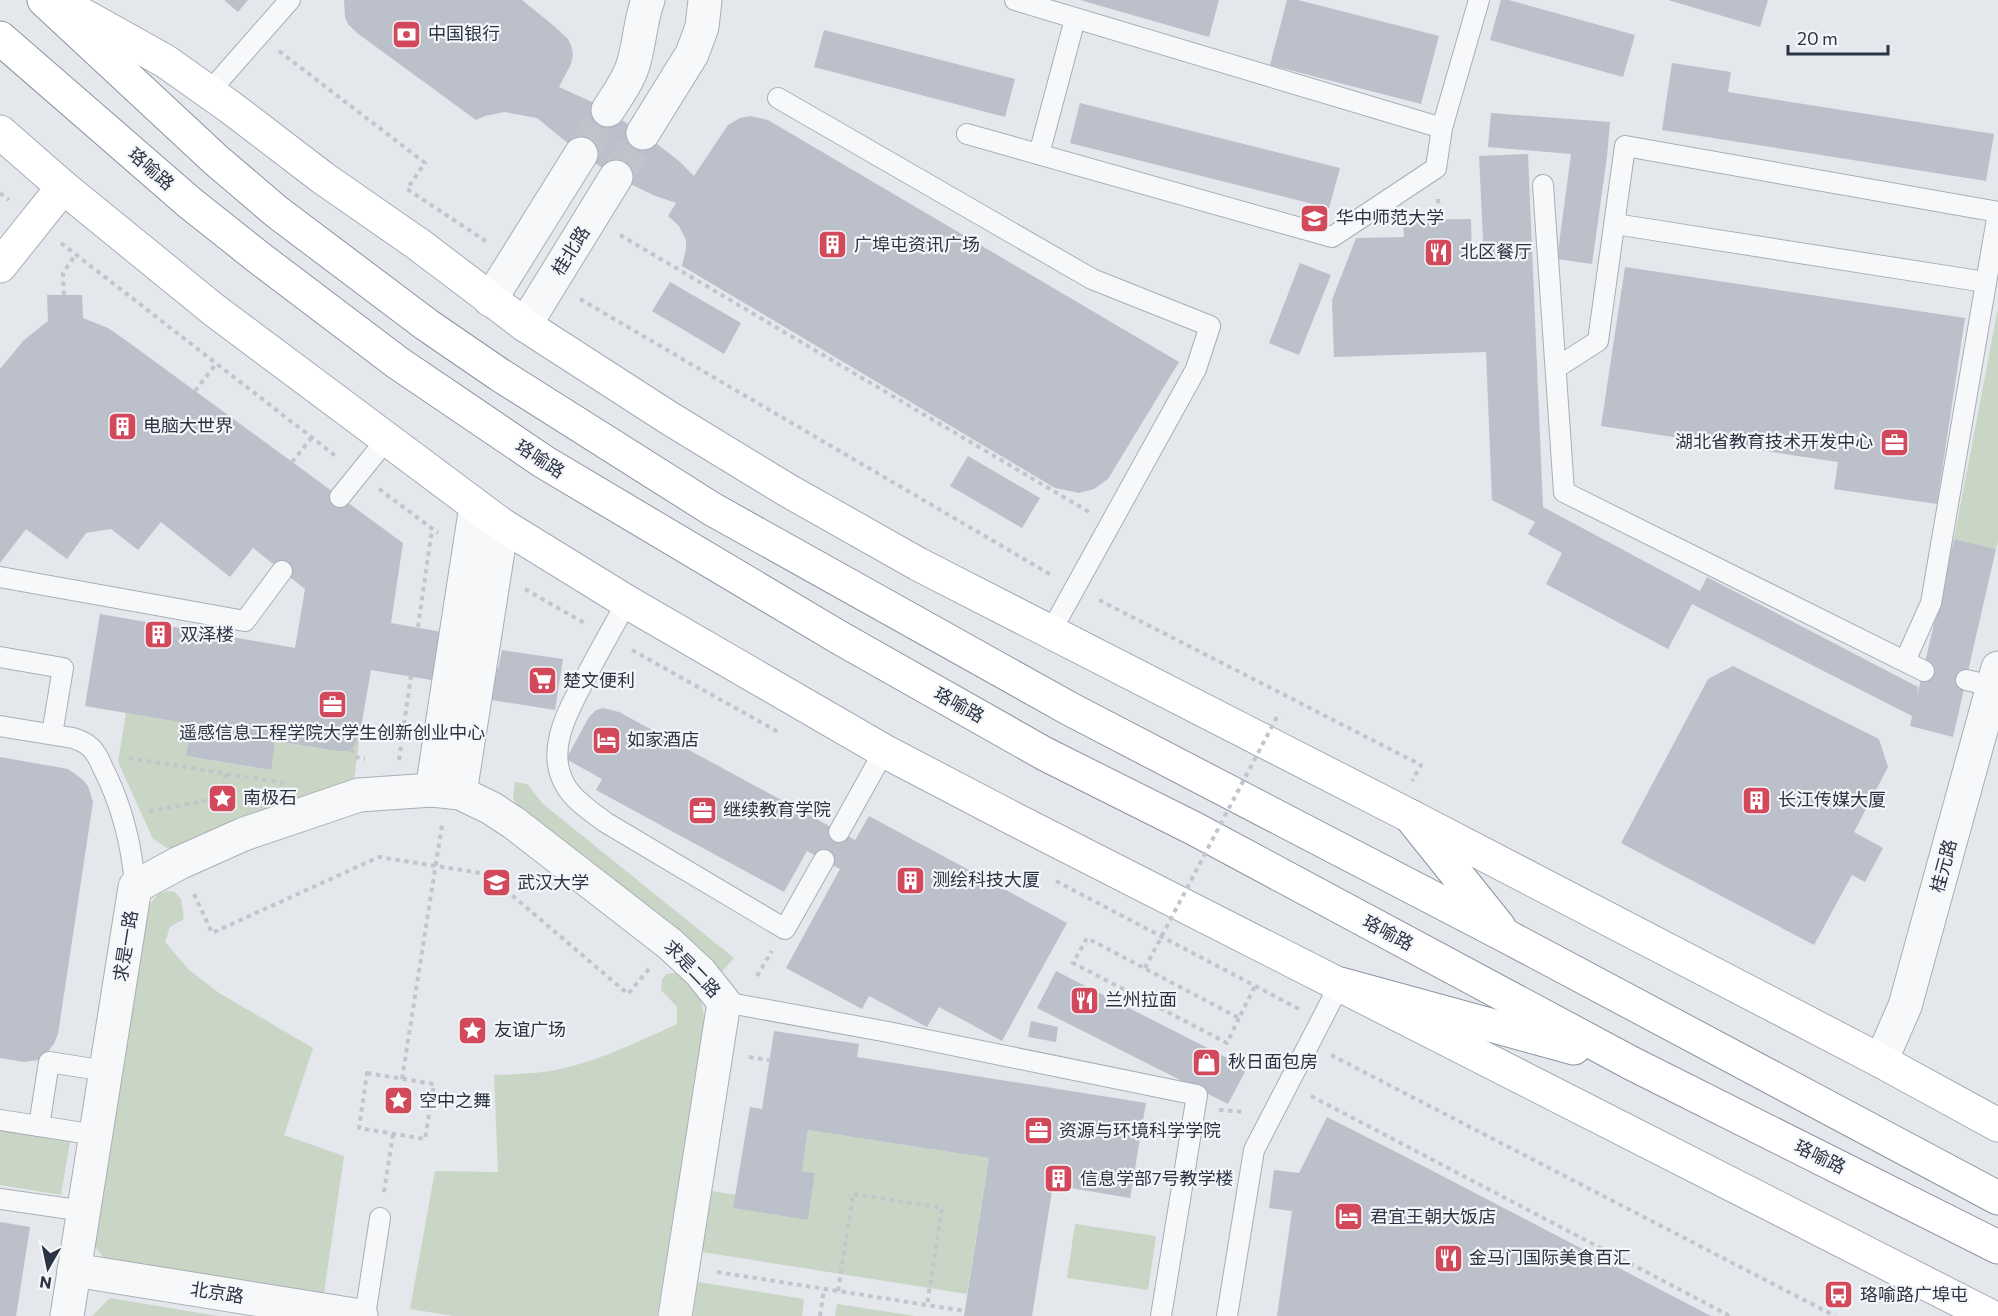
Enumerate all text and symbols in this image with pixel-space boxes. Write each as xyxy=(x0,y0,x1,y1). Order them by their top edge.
bank icon: 中国银行 xyxy=(391,18,423,50)
scale bar xyxy=(1788,18,1888,56)
place label: 中国银行 xyxy=(428,22,500,44)
text: 20 m xyxy=(1797,27,1838,49)
street label: 珞喻路 xyxy=(124,142,179,194)
school or university icon: 华中师范大学 xyxy=(1299,202,1331,234)
place label: 华中师范大学 xyxy=(1336,206,1444,228)
street label: 桂北路 xyxy=(547,222,594,279)
building icon: 广埠屯资讯广场 xyxy=(817,229,849,261)
place label: 广埠屯资讯广场 xyxy=(854,233,980,255)
restaurant icon: 北区餐厅 xyxy=(1423,236,1455,268)
place label: 北区餐厅 xyxy=(1460,240,1532,262)
building icon: 电脑大世界 xyxy=(106,410,138,442)
place label: 电脑大世界 xyxy=(143,414,233,436)
office icon: 湖北省教育技术开发中心 xyxy=(1878,426,1910,458)
place label: 湖北省教育技术开发中心 xyxy=(1675,430,1873,452)
street label: 珞喻路 xyxy=(512,434,569,482)
building icon: 双泽楼 xyxy=(143,619,175,651)
place label: 双泽楼 xyxy=(180,623,234,645)
supermarket icon: 楚文便利 xyxy=(526,665,558,697)
place label: 楚文便利 xyxy=(563,669,635,691)
street label: 珞喻路 xyxy=(931,681,988,727)
office icon: 遥感信息工程学院大学生创新创业中心 xyxy=(316,688,348,720)
place label: 遥感信息工程学院大学生创新创业中心 xyxy=(179,721,485,743)
hotel icon: 如家酒店 xyxy=(590,724,622,756)
place label: 如家酒店 xyxy=(627,728,699,750)
place icon: 南极石 xyxy=(206,782,238,814)
building icon: 长江传媒大厦 xyxy=(1741,784,1773,816)
place label: 南极石 xyxy=(243,786,297,808)
place label: 长江传媒大厦 xyxy=(1778,788,1886,810)
office icon: 继续教育学院 xyxy=(686,794,718,826)
place label: 继续教育学院 xyxy=(723,798,831,820)
street label: 桂元路 xyxy=(1925,837,1961,895)
building icon: 测绘科技大厦 xyxy=(895,864,927,896)
school or university icon: 武汉大学 xyxy=(480,867,512,899)
place label: 测绘科技大厦 xyxy=(932,868,1040,890)
place label: 武汉大学 xyxy=(517,871,589,893)
street label: 求是一路 xyxy=(109,909,142,983)
street label: 珞喻路 xyxy=(1359,910,1417,955)
street label: 求是二路 xyxy=(660,935,726,1002)
restaurant icon: 兰州拉面 xyxy=(1068,984,1100,1016)
place label: 兰州拉面 xyxy=(1105,988,1177,1010)
place icon: 友谊广场 xyxy=(457,1014,489,1046)
place label: 友谊广场 xyxy=(494,1018,566,1040)
shop icon: 秋日面包房 xyxy=(1191,1046,1223,1078)
place label: 秋日面包房 xyxy=(1228,1050,1318,1072)
place icon: 空中之舞 xyxy=(382,1085,414,1117)
place label: 空中之舞 xyxy=(419,1089,491,1111)
office icon: 资源与环境科学学院 xyxy=(1022,1115,1054,1147)
place label: 资源与环境科学学院 xyxy=(1059,1119,1221,1141)
street label: 珞喻路 xyxy=(1791,1134,1850,1178)
building icon: 信息学部7号教学楼 xyxy=(1043,1163,1075,1195)
place label: 信息学部7号教学楼 xyxy=(1080,1167,1234,1189)
hotel icon: 君宜王朝大饭店 xyxy=(1333,1201,1365,1233)
place label: 君宜王朝大饭店 xyxy=(1370,1205,1496,1227)
north arrow xyxy=(18,1238,78,1298)
restaurant icon: 金马门国际美食百汇 xyxy=(1432,1242,1464,1274)
place label: 金马门国际美食百汇 xyxy=(1469,1246,1631,1268)
text: N xyxy=(38,1273,53,1294)
street label: 北京路 xyxy=(189,1277,246,1307)
bus stop icon: 珞喻路广埠屯 xyxy=(1823,1279,1855,1311)
place label: 珞喻路广埠屯 xyxy=(1860,1283,1968,1305)

